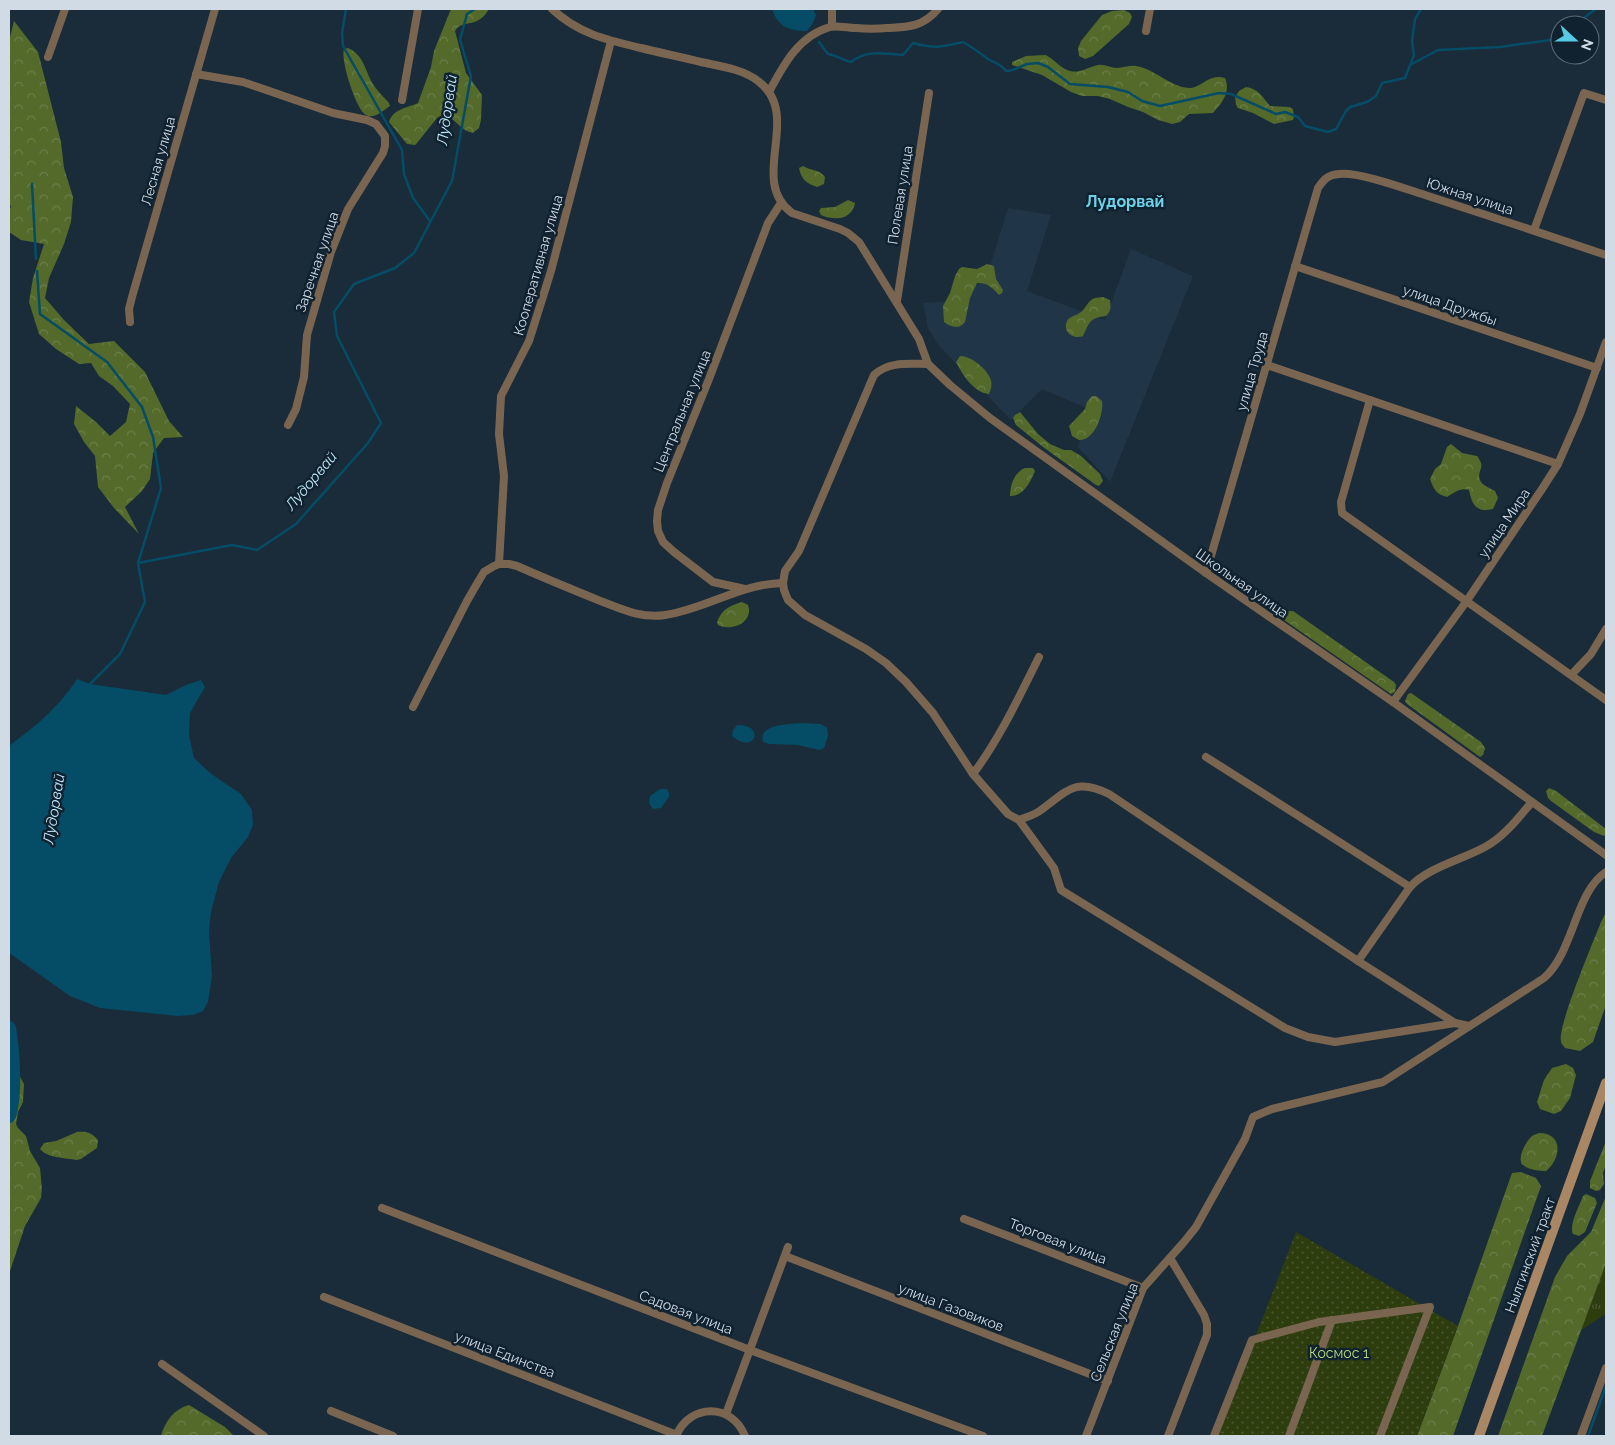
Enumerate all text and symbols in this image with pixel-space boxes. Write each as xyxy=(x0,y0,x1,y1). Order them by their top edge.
north arrow xyxy=(1550,15,1600,65)
text: N xyxy=(1578,37,1597,53)
water label: Лудорвай xyxy=(433,73,461,148)
street label: Лесная улица xyxy=(138,115,178,207)
street label: Полевая улица xyxy=(884,145,916,245)
street label: Южная улица xyxy=(1424,174,1516,218)
district label: Лудорвай xyxy=(1086,192,1164,211)
street label: Кооперативная улица xyxy=(510,193,566,337)
street label: Заречная улица xyxy=(292,210,342,314)
street label: улица Дружбы xyxy=(1401,281,1499,329)
street label: улица Труда xyxy=(1233,329,1271,413)
street label: Центральная улица xyxy=(650,348,714,474)
water label: Лудорвай xyxy=(281,448,341,515)
street label: улица Мира xyxy=(1475,485,1533,561)
street label: Школьная улица xyxy=(1193,545,1291,621)
water label: Лудорвай xyxy=(39,772,69,847)
street label: Нылгинский тракт xyxy=(1502,1195,1558,1315)
street label: Торговая улица xyxy=(1007,1215,1109,1267)
street label: улица Газовиков xyxy=(896,1280,1006,1334)
street label: Сельская улица xyxy=(1087,1280,1141,1384)
street label: Садовая улица xyxy=(637,1287,735,1337)
street label: улица Единства xyxy=(453,1328,557,1380)
park label: Космос 1 xyxy=(1309,1345,1369,1361)

